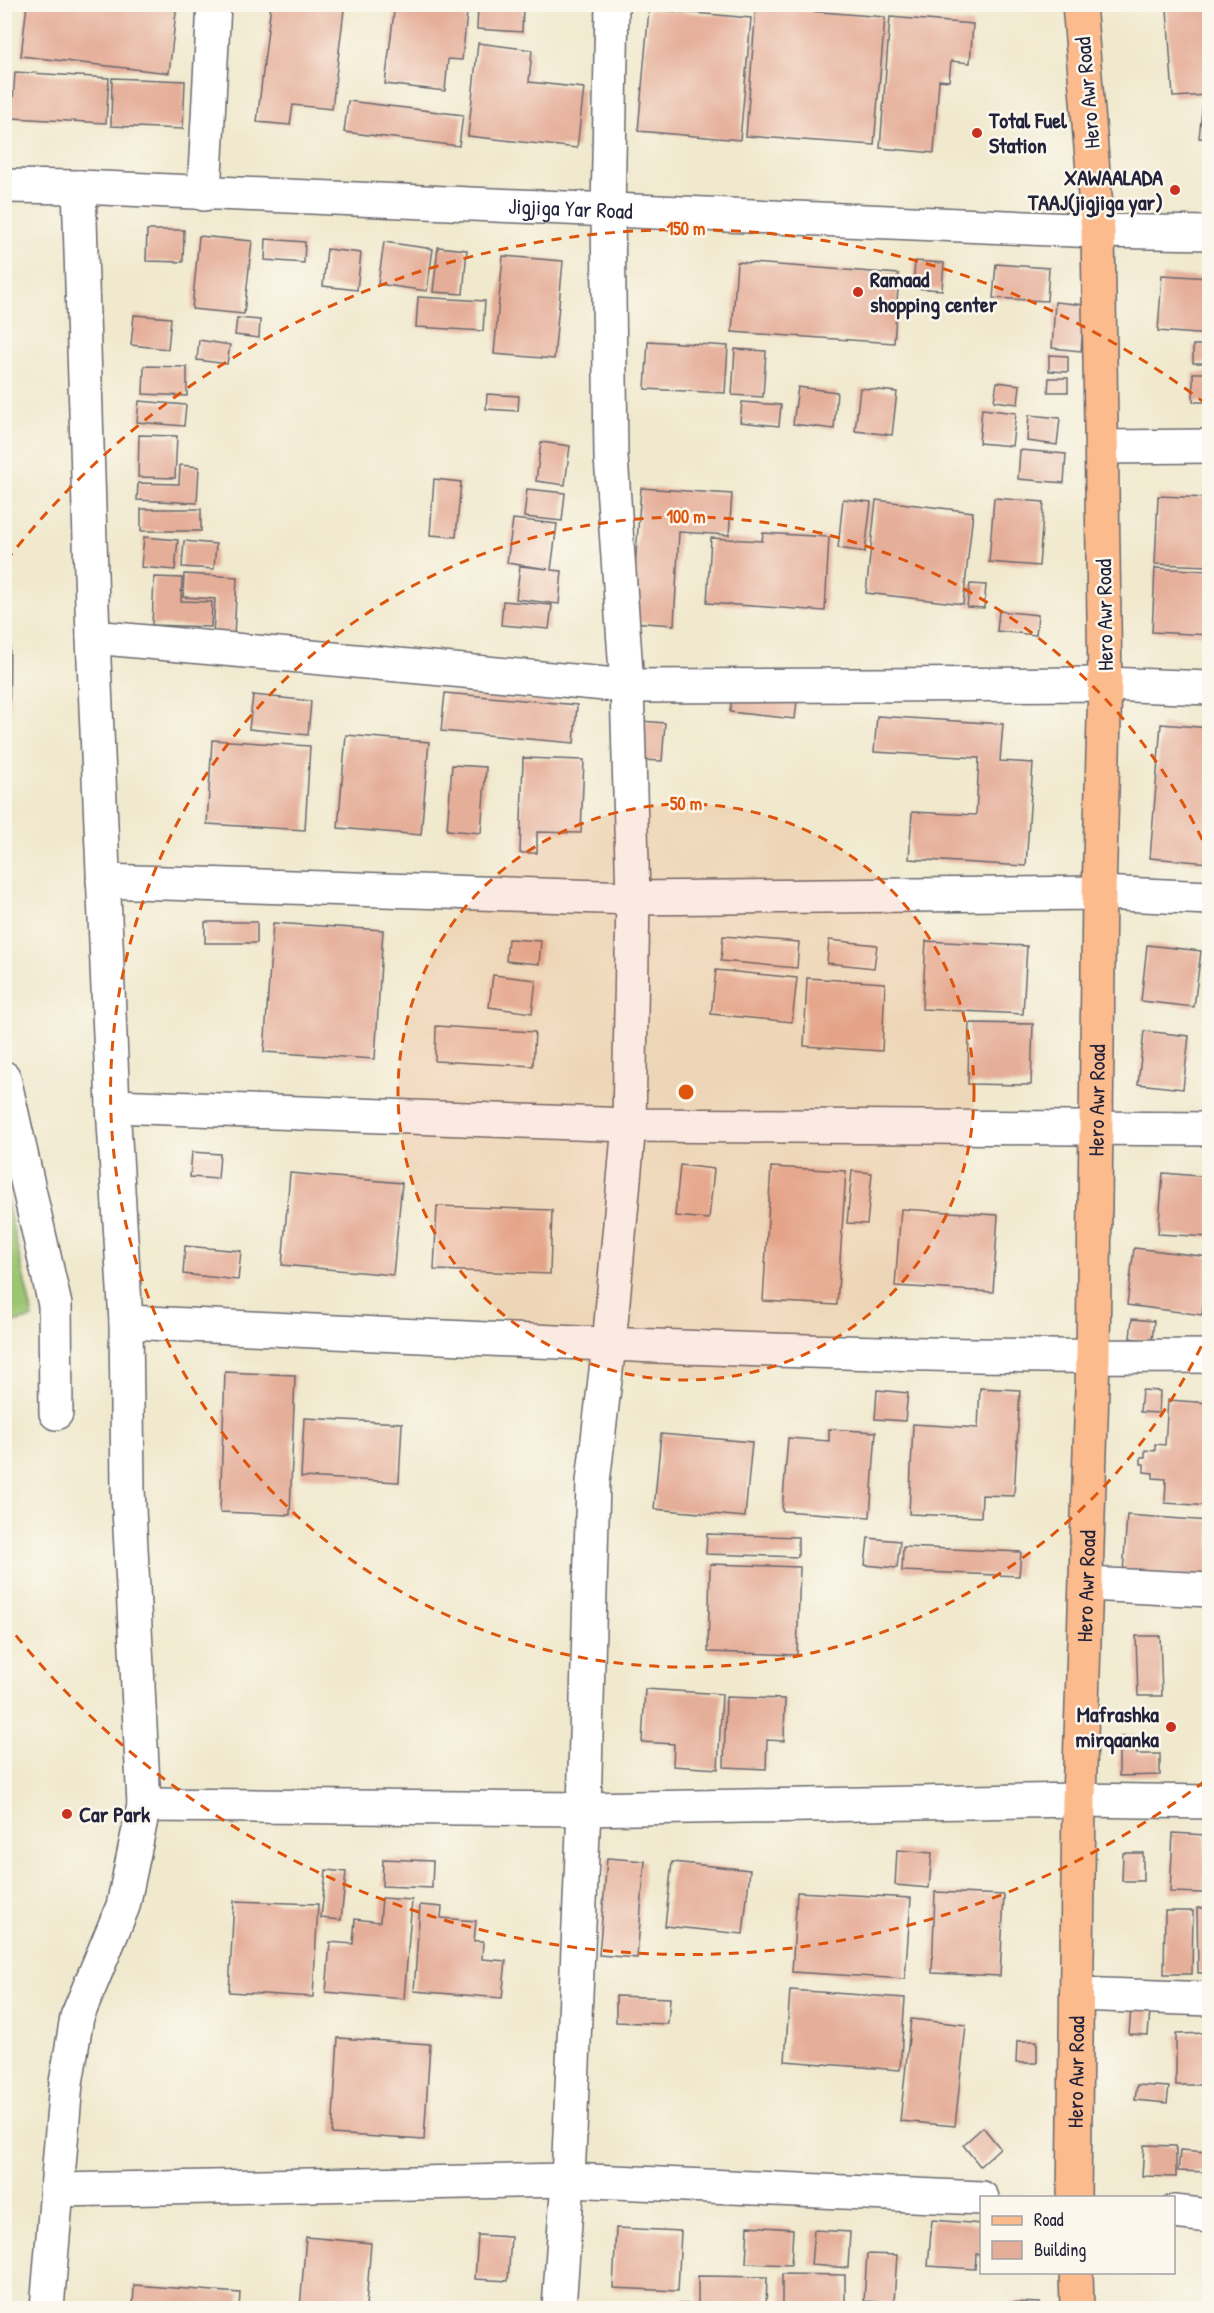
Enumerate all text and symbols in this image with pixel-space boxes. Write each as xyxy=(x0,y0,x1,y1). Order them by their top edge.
street label: Hero Awr Road xyxy=(1067,36,1107,150)
place label: Total Fuel Station xyxy=(988,105,1068,160)
marker: Total Fuel Station xyxy=(970,126,984,140)
place label: XAWAALADA TAAJ(jigjiga yar) xyxy=(1027,162,1163,218)
marker: XAWAALADA TAAJ(jigjiga yar) xyxy=(1168,183,1182,197)
street label: Jigjiga Yar Road xyxy=(508,191,634,226)
text: 150 m xyxy=(667,216,705,241)
place label: Ramaad shopping center xyxy=(870,264,998,320)
marker: Ramaad shopping center xyxy=(851,285,865,299)
text: 100 m xyxy=(666,504,706,529)
street label: Hero Awr Road xyxy=(1088,558,1120,671)
text: 50 m xyxy=(670,791,702,816)
street label: Hero Awr Road xyxy=(1081,1044,1112,1156)
centre of rings xyxy=(676,1082,696,1102)
street label: Hero Awr Road xyxy=(1069,1529,1103,1643)
place label: Mafrashka mirqaanka xyxy=(1076,1699,1159,1755)
marker: Mafrashka mirqaanka xyxy=(1164,1720,1178,1734)
place label: Car Park xyxy=(79,1799,151,1829)
marker: Car Park xyxy=(60,1807,74,1821)
street label: Hero Awr Road xyxy=(1060,2015,1091,2128)
legend xyxy=(980,2196,1175,2274)
text: Road xyxy=(1034,2207,1064,2232)
text: Building xyxy=(1034,2237,1086,2262)

